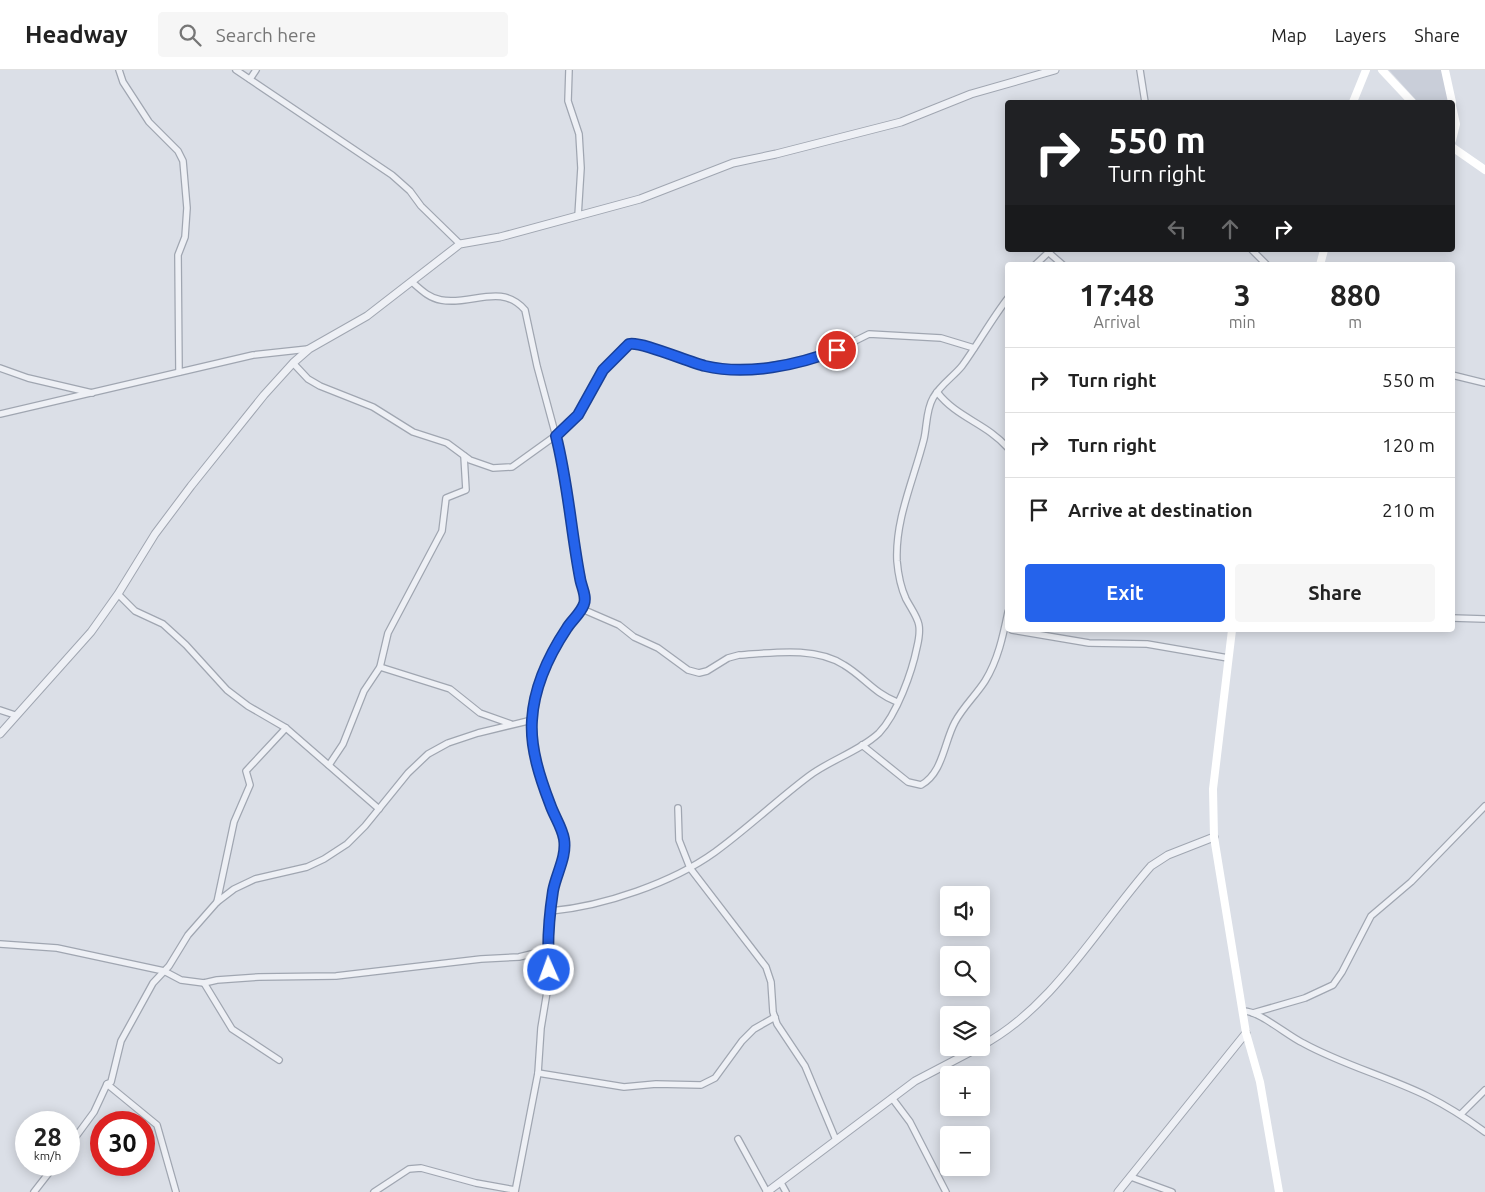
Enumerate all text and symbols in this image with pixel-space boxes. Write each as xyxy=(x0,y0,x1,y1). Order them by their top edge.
search box xyxy=(158,12,508,57)
text: Headway xyxy=(25,21,128,48)
icon: search xyxy=(176,21,204,49)
text: Search here xyxy=(216,24,316,46)
text: Map xyxy=(1271,25,1307,45)
text: Layers xyxy=(1335,25,1386,45)
text: Share xyxy=(1414,25,1460,45)
icon: right xyxy=(1025,120,1090,185)
text: 550 m xyxy=(1108,120,1206,160)
text: Turn right xyxy=(1108,161,1206,186)
icon: left xyxy=(1163,215,1191,243)
icon: ahead xyxy=(1216,215,1244,243)
icon: right xyxy=(1269,215,1297,243)
text: 17:48 xyxy=(1079,278,1154,312)
text: 3 xyxy=(1234,278,1251,312)
text: 880 xyxy=(1330,278,1381,312)
text: Arrival xyxy=(1094,313,1140,331)
text: min xyxy=(1229,313,1256,331)
text: m xyxy=(1348,313,1362,331)
pin xyxy=(816,329,858,371)
icon: arrive xyxy=(823,336,851,364)
icon: right xyxy=(1025,366,1053,394)
text: Turn right xyxy=(1068,369,1156,391)
text: 550 m xyxy=(1382,369,1435,391)
icon: right xyxy=(1025,431,1053,459)
text: Turn right xyxy=(1068,434,1156,456)
text: 120 m xyxy=(1382,434,1435,456)
icon: arrive xyxy=(1025,496,1053,524)
text: Arrive at destination xyxy=(1068,499,1253,521)
text: 210 m xyxy=(1382,499,1435,521)
button: Exit xyxy=(1025,564,1225,622)
button: Share xyxy=(1235,564,1435,622)
map controls xyxy=(940,886,990,1176)
button: sound xyxy=(940,886,990,936)
position arrow xyxy=(522,943,574,995)
button: search xyxy=(940,946,990,996)
button: layers xyxy=(940,1006,990,1056)
button: + xyxy=(940,1066,990,1116)
speed limit sign: 30 xyxy=(90,1111,155,1176)
text: 28 xyxy=(33,1123,62,1151)
button: − xyxy=(940,1126,990,1176)
text: km/h xyxy=(34,1149,61,1162)

